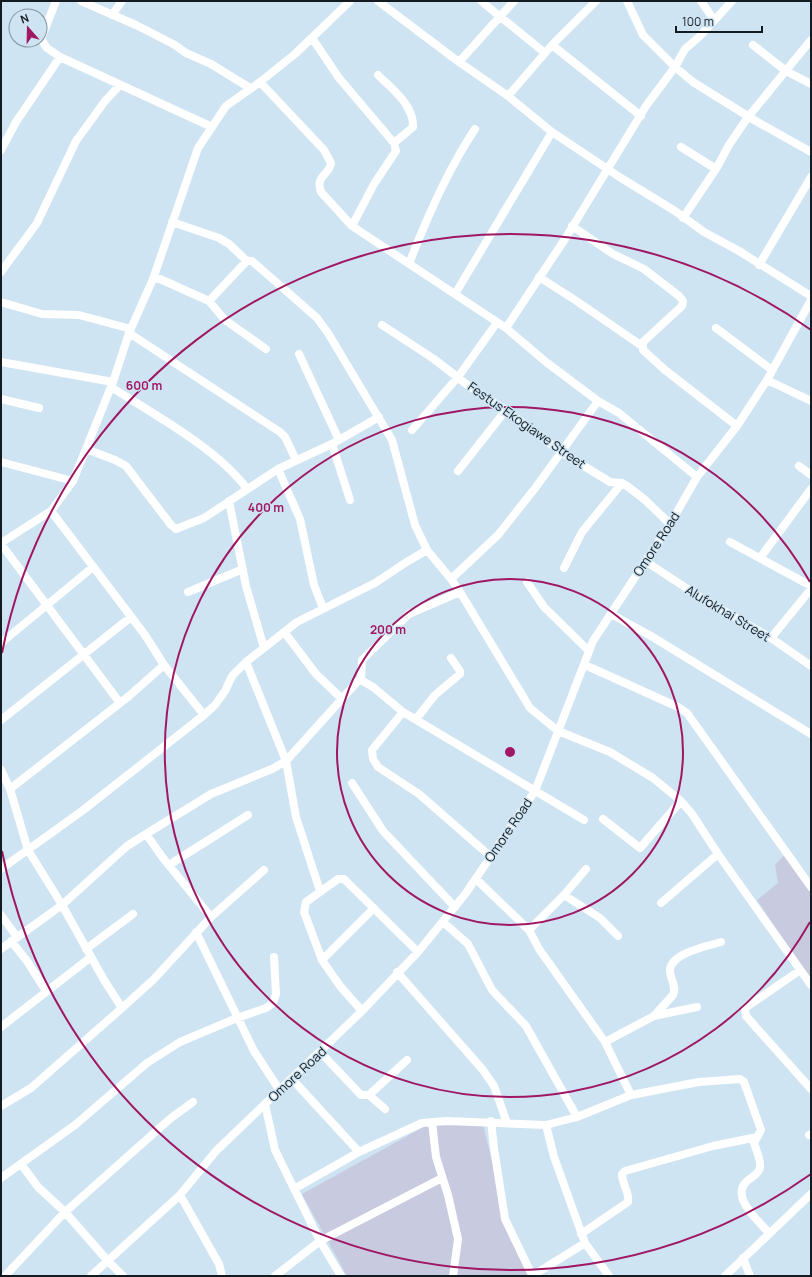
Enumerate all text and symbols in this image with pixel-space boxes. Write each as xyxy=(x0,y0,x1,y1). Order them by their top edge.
north arrow xyxy=(8,8,48,48)
scale bar xyxy=(676,8,762,34)
text: N xyxy=(18,10,31,27)
text: 100 m xyxy=(682,13,714,30)
text: 600 m xyxy=(126,377,162,394)
street label: Festus Ekogiawe Street xyxy=(464,377,590,473)
text: 400 m xyxy=(248,499,284,516)
street label: Omore Road xyxy=(628,508,684,580)
street label: Alufokhai Street xyxy=(682,580,774,646)
text: 200 m xyxy=(370,621,406,638)
centre of rings xyxy=(503,745,517,759)
street label: Omore Road xyxy=(480,794,536,866)
street label: Omore Road xyxy=(264,1042,330,1106)

